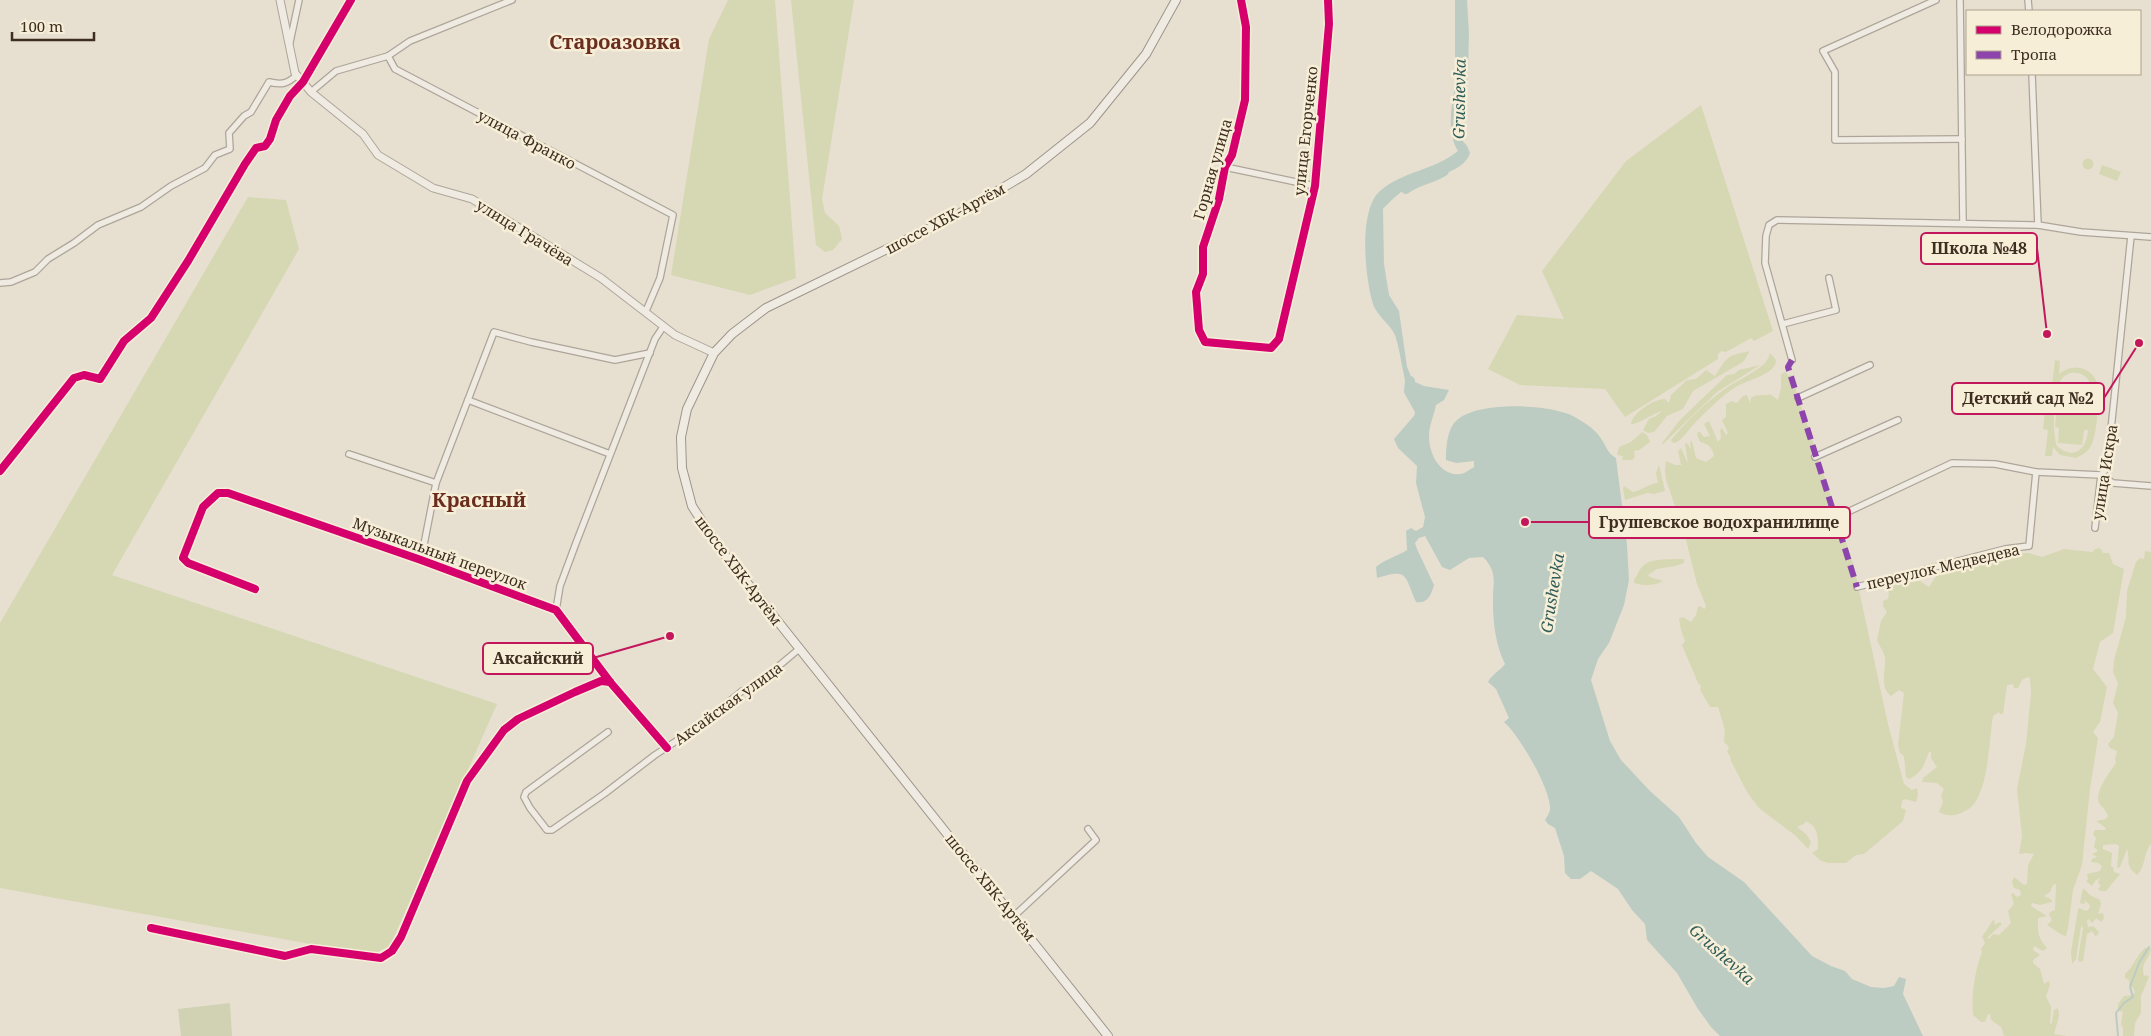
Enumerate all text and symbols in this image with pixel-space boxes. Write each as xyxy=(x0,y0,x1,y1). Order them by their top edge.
scale bar xyxy=(12,10,95,42)
legend xyxy=(1966,10,2141,75)
text: 100 m xyxy=(20,16,63,36)
text: Велодорожка xyxy=(2011,19,2112,39)
district label: Староазовка xyxy=(549,28,681,55)
text: Тропа xyxy=(2011,44,2057,64)
water label: Grushevka xyxy=(1447,58,1471,139)
street label: улица Егорченко xyxy=(1288,65,1322,197)
street label: улица Франко xyxy=(474,105,580,173)
street label: Горная улица xyxy=(1188,116,1236,222)
street label: шоссе ХБК-Артём xyxy=(882,178,1008,258)
street label: улица Грачёва xyxy=(473,194,577,270)
callout: Школа №48 xyxy=(1921,233,2037,264)
text: Школа №48 xyxy=(1931,237,2027,259)
callout: Детский сад №2 xyxy=(1952,383,2104,414)
text: Детский сад №2 xyxy=(1962,387,2094,409)
street label: улица Искра xyxy=(2087,423,2121,521)
district label: Красный xyxy=(432,486,527,513)
callout: Грушевское водохранилище xyxy=(1589,507,1850,538)
street label: шоссе ХБК-Артём xyxy=(691,511,787,629)
text: Грушевское водохранилище xyxy=(1599,511,1839,533)
street label: Музыкальный переулок xyxy=(350,512,530,594)
street label: переулок Медведева xyxy=(1864,539,2022,593)
water label: Grushevka xyxy=(1535,551,1569,634)
callout: Аксайский xyxy=(483,643,593,674)
text: Аксайский xyxy=(493,647,583,669)
street label: Аксайская улица xyxy=(670,657,786,749)
street label: шоссе ХБК-Артём xyxy=(942,829,1040,945)
water label: Grushevka xyxy=(1685,919,1760,990)

